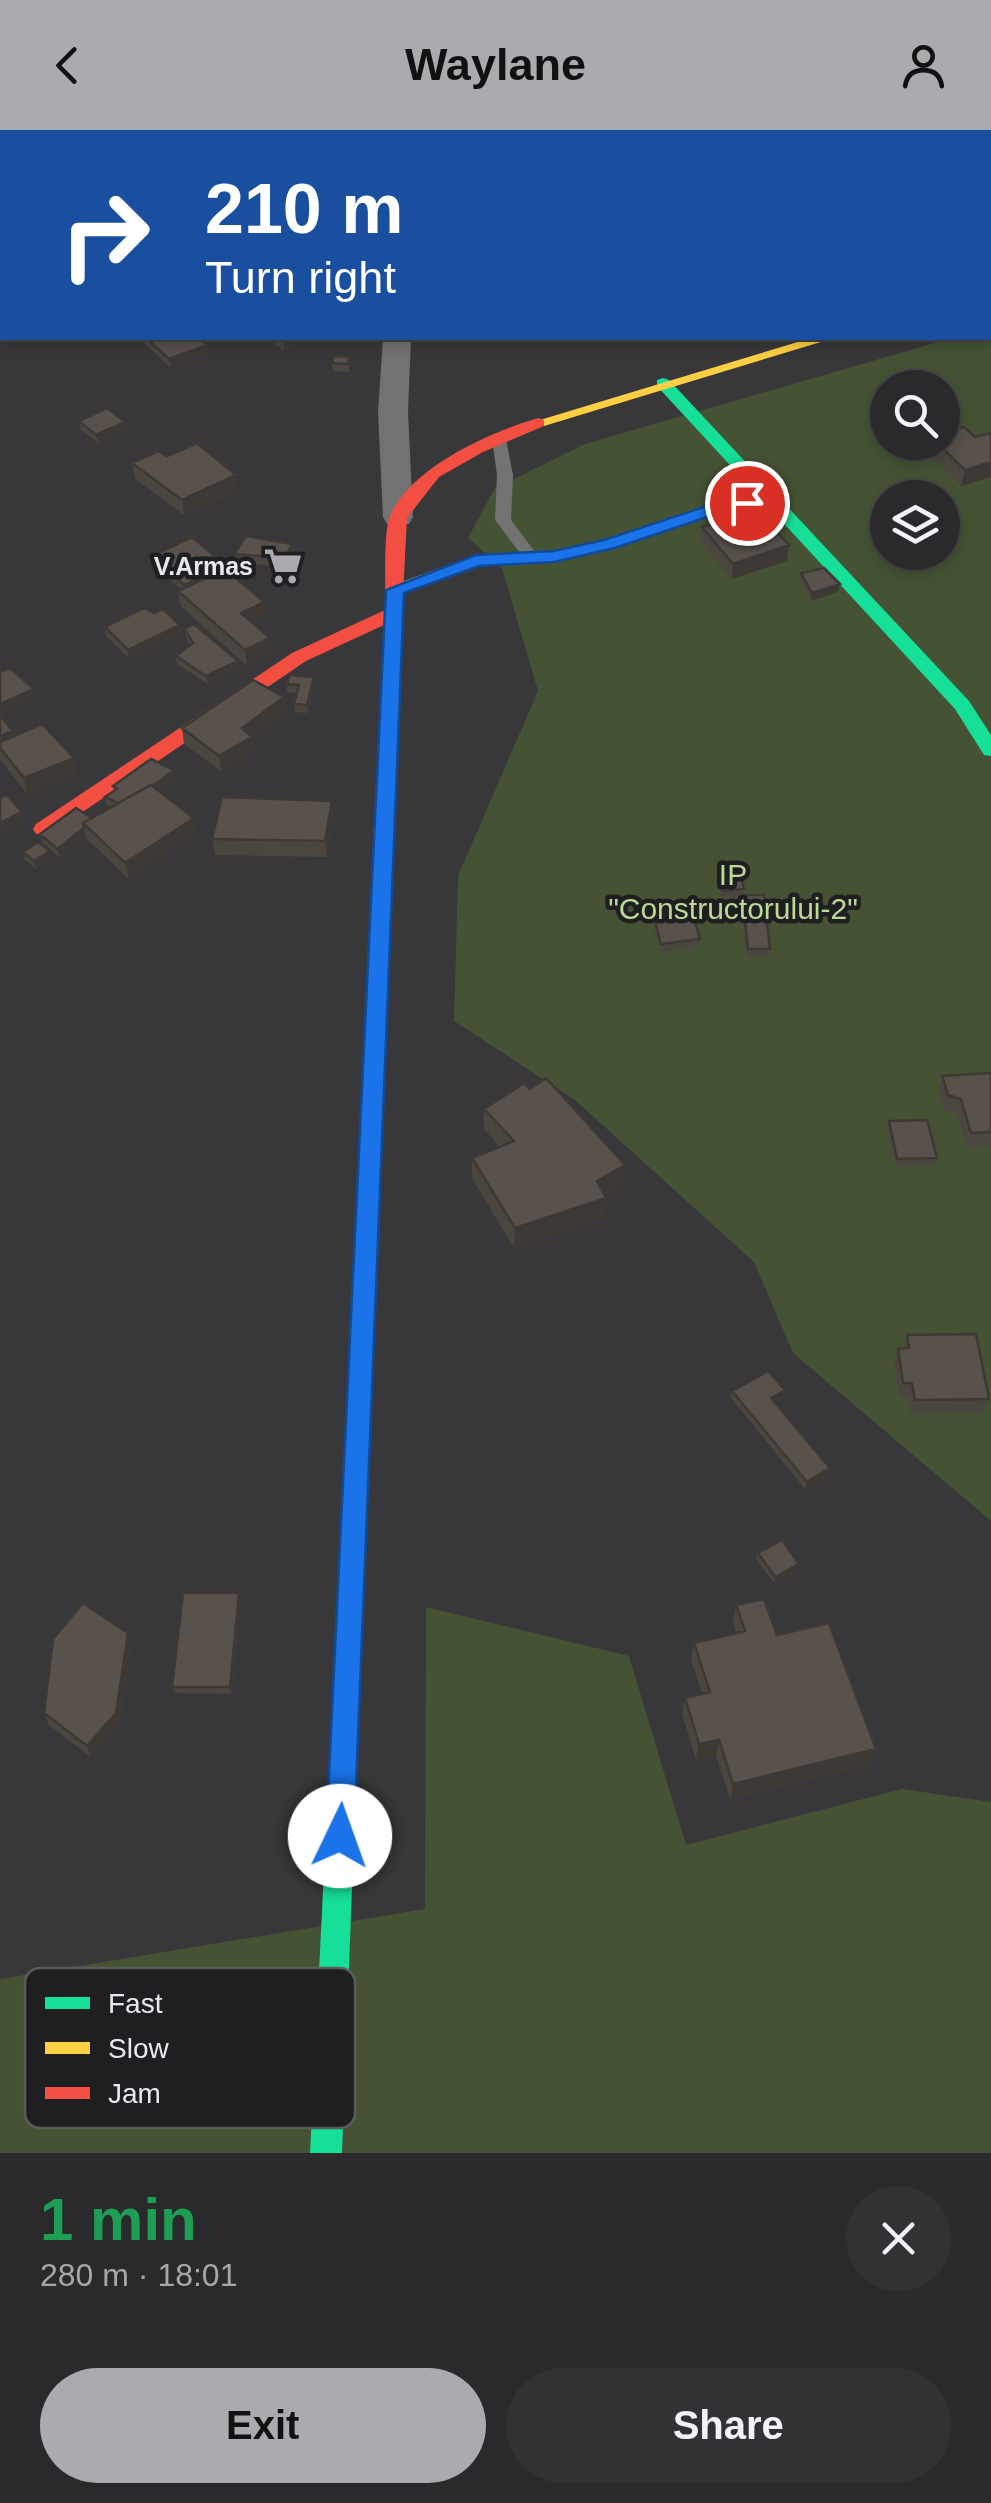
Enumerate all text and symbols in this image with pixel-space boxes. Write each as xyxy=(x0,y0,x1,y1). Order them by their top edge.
icon: back xyxy=(40,38,95,93)
icon: person xyxy=(896,38,951,93)
text: Waylane xyxy=(405,39,586,90)
icon: right xyxy=(40,170,170,300)
text: 210 m xyxy=(205,170,403,248)
text: Turn right xyxy=(205,252,396,303)
map controls xyxy=(870,370,960,570)
button: search xyxy=(870,370,960,460)
pin xyxy=(705,461,790,546)
icon: arrive xyxy=(720,476,775,531)
button: layers xyxy=(870,480,960,570)
supermarket icon: V.Armas xyxy=(262,545,304,587)
place label: V.Armas xyxy=(154,552,253,580)
park label: IP "Constructorului-2" xyxy=(608,858,858,925)
position arrow xyxy=(288,1784,392,1888)
legend xyxy=(25,1968,355,2128)
text: Fast xyxy=(108,1988,163,2019)
text: Slow xyxy=(108,2033,169,2064)
text: Jam xyxy=(108,2078,161,2109)
text: 1 min xyxy=(40,2186,197,2253)
button: close xyxy=(846,2186,951,2291)
text: 280 m · 18:01 xyxy=(40,2257,237,2293)
button: Exit xyxy=(40,2368,486,2483)
button: Share xyxy=(506,2368,951,2483)

